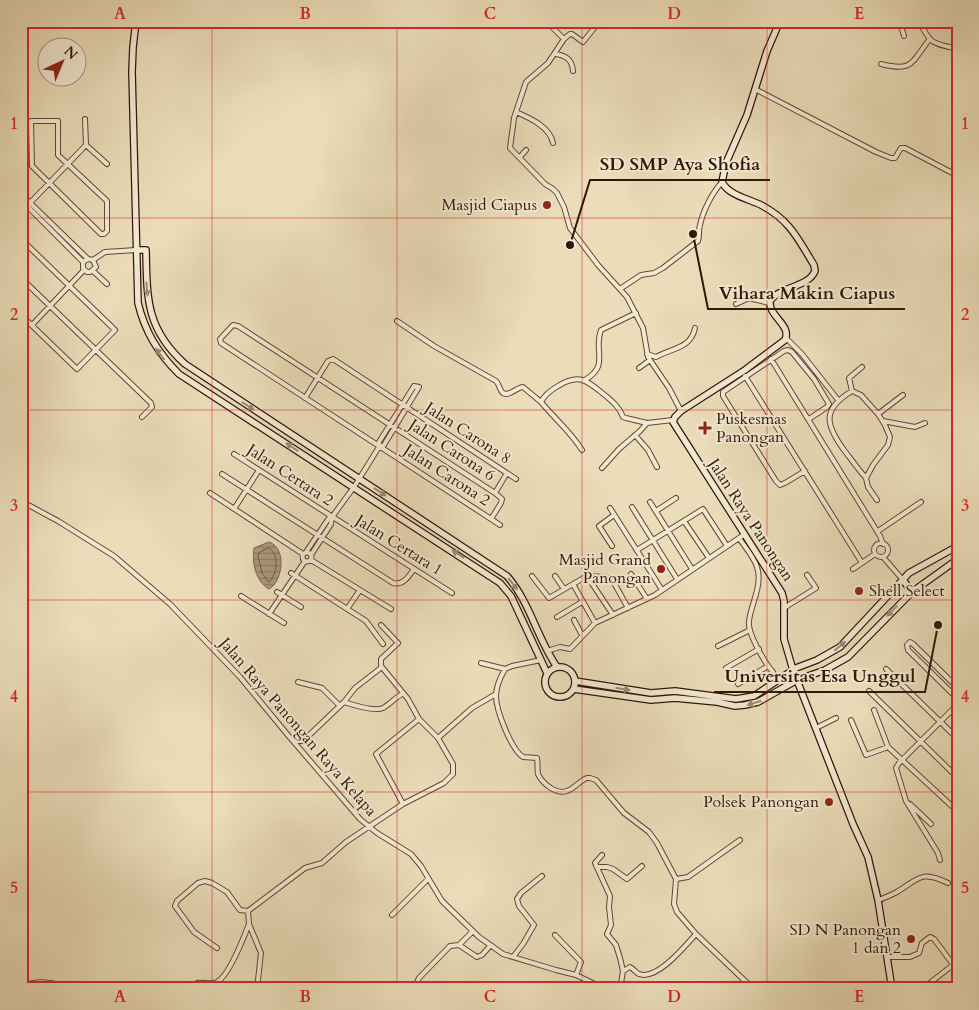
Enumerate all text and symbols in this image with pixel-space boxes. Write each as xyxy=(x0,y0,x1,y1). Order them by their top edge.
text: A xyxy=(114,3,126,25)
text: B xyxy=(299,3,311,25)
text: C xyxy=(484,3,496,25)
text: D xyxy=(667,3,681,25)
text: E xyxy=(854,3,864,25)
north arrow xyxy=(38,38,88,88)
text: N xyxy=(60,42,82,64)
text: 1 xyxy=(10,113,18,135)
text: 1 xyxy=(961,113,969,135)
callout: SD SMP Aya Shofia xyxy=(590,147,770,180)
text: SD SMP Aya Shofia xyxy=(600,152,760,177)
place label: Masjid Ciapus xyxy=(442,194,537,216)
marker: Masjid Ciapus xyxy=(541,199,553,211)
callout: Vihara Makin Ciapus xyxy=(708,276,905,309)
one-way arrow xyxy=(143,281,151,297)
text: Vihara Makin Ciapus xyxy=(719,281,895,306)
text: 2 xyxy=(10,304,18,326)
text: 2 xyxy=(961,304,969,326)
one-way arrow xyxy=(155,348,166,361)
street label: Jalan Carona 8 xyxy=(419,396,515,469)
one-way arrow xyxy=(241,401,255,410)
place label: Puskesmas Panongan xyxy=(716,408,787,448)
street label: Jalan Carona 6 xyxy=(403,413,499,486)
marker: Puskesmas Panongan xyxy=(698,421,712,435)
street label: Jalan Certara 2 xyxy=(241,438,338,511)
street label: Jalan Carona 2 xyxy=(398,438,494,511)
one-way arrow xyxy=(286,442,299,452)
street label: Jalan Raya Panongan xyxy=(702,453,799,586)
one-way arrow xyxy=(373,487,387,497)
text: 3 xyxy=(10,495,18,517)
text: 3 xyxy=(961,495,969,517)
street label: Jalan Certara 1 xyxy=(349,508,447,581)
one-way arrow xyxy=(451,549,464,559)
place label: Masjid Grand Panongan xyxy=(559,549,651,589)
marker: Masjid Grand Panongan xyxy=(655,563,667,575)
one-way arrow xyxy=(508,577,519,590)
place label: Shell Select xyxy=(869,580,944,602)
marker: Shell Select xyxy=(853,585,865,597)
one-way arrow xyxy=(887,605,899,617)
street label: Jalan Raya Panongan Raya Kelapa xyxy=(213,631,382,821)
one-way arrow xyxy=(834,640,847,651)
callout: Universitas Esa Unggul xyxy=(714,659,925,692)
text: Universitas Esa Unggul xyxy=(725,664,915,689)
one-way arrow xyxy=(616,685,632,693)
text: 4 xyxy=(10,686,18,708)
text: 4 xyxy=(961,686,969,708)
one-way arrow xyxy=(747,699,762,707)
place label: Polsek Panongan xyxy=(703,791,819,813)
marker: Polsek Panongan xyxy=(823,796,835,808)
text: 5 xyxy=(10,877,18,899)
text: 5 xyxy=(961,877,969,899)
place label: SD N Panongan 1 dan 2 xyxy=(790,919,901,959)
marker: SD N Panongan 1 dan 2 xyxy=(905,933,917,945)
text: A xyxy=(114,986,126,1008)
text: B xyxy=(299,986,311,1008)
text: C xyxy=(484,986,496,1008)
text: D xyxy=(667,986,681,1008)
text: E xyxy=(854,986,864,1008)

